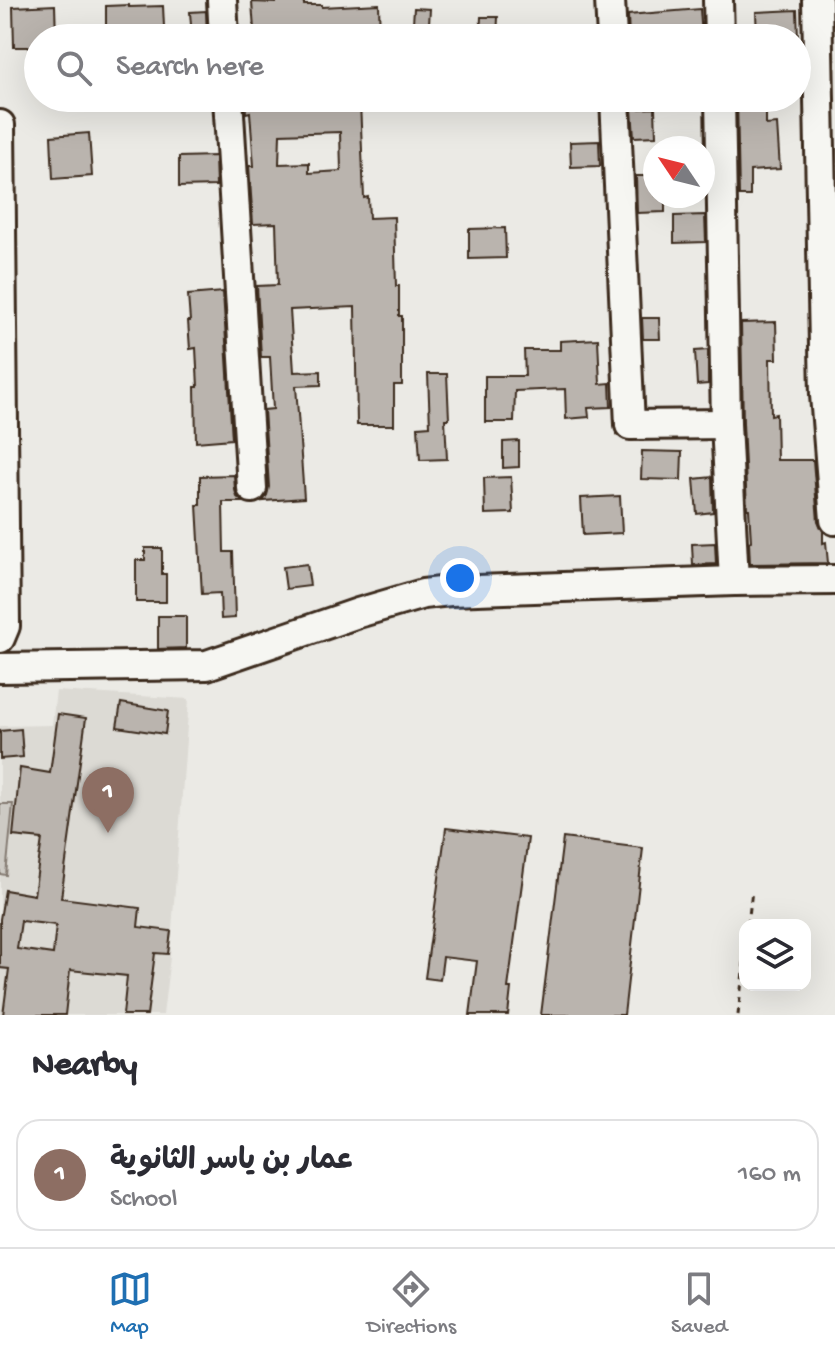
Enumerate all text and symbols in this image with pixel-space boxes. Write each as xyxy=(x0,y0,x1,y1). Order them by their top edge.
search box xyxy=(24,24,811,112)
icon: search xyxy=(52,46,96,90)
text: Search here xyxy=(116,51,264,86)
north arrow xyxy=(643,136,715,208)
your location xyxy=(440,558,480,598)
pin: 1 xyxy=(82,767,134,833)
map controls xyxy=(739,919,811,991)
button: layers xyxy=(739,919,811,991)
text: Nearby xyxy=(32,1047,137,1087)
text: عمار بن ياسر الثانوية xyxy=(110,1145,354,1180)
text: 1 xyxy=(55,1160,65,1191)
text: 160 m xyxy=(738,1160,801,1191)
text: School xyxy=(110,1185,178,1216)
tab: Map xyxy=(108,1267,152,1341)
tab: Directions xyxy=(367,1267,456,1341)
tab: Saved xyxy=(671,1267,727,1341)

